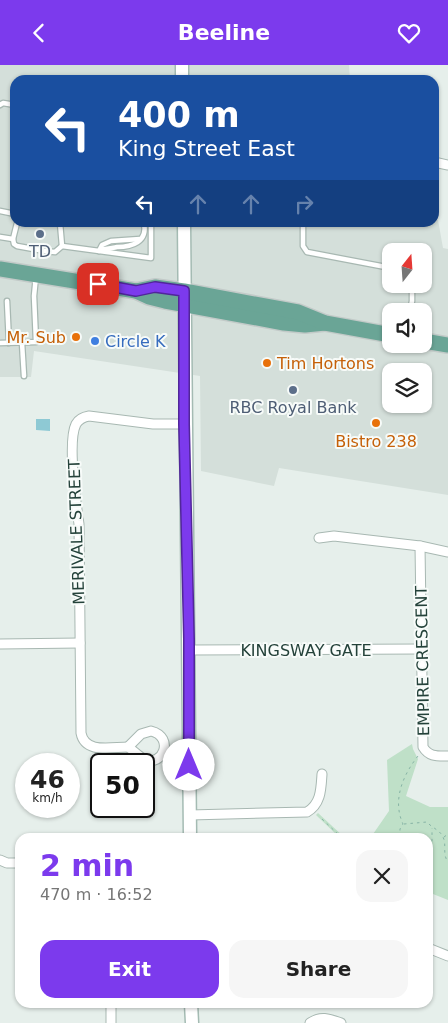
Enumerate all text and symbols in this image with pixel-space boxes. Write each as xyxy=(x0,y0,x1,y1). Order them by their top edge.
icon: back xyxy=(25,19,53,47)
icon: heart xyxy=(395,19,423,47)
text: Beeline xyxy=(178,20,270,45)
icon: left xyxy=(35,95,100,160)
text: 400 m xyxy=(118,95,240,135)
text: King Street East xyxy=(118,136,295,161)
icon: left xyxy=(131,190,159,218)
icon: ahead xyxy=(184,190,212,218)
icon: ahead xyxy=(237,190,265,218)
icon: right xyxy=(290,190,318,218)
marker: TD xyxy=(34,228,46,240)
place label: TD xyxy=(28,242,51,261)
north arrow xyxy=(382,243,432,293)
map controls xyxy=(382,243,432,413)
pin xyxy=(77,263,119,305)
icon: arrive xyxy=(84,270,112,298)
button: sound xyxy=(382,303,432,353)
place label: Mr. Sub xyxy=(6,328,66,347)
marker: Mr. Sub xyxy=(70,331,82,343)
place label: Circle K xyxy=(105,332,166,351)
marker: Circle K xyxy=(89,335,101,347)
place label: Tim Hortons xyxy=(276,354,374,373)
marker: Tim Hortons xyxy=(261,357,273,369)
button: layers xyxy=(382,363,432,413)
marker: RBC Royal Bank xyxy=(287,384,299,396)
place label: RBC Royal Bank xyxy=(229,398,357,417)
marker: Bistro 238 xyxy=(370,417,382,429)
place label: Bistro 238 xyxy=(335,432,417,451)
street label: MERIVALE STREET xyxy=(64,459,89,605)
street label: EMPIRE CRESCENT xyxy=(412,586,433,736)
street label: KINGSWAY GATE xyxy=(240,641,372,660)
position arrow xyxy=(162,738,214,790)
speed limit sign: 50 xyxy=(90,753,155,818)
text: 46 xyxy=(30,765,65,794)
text: km/h xyxy=(32,791,63,805)
text: 2 min xyxy=(40,848,134,883)
button: close xyxy=(356,850,408,902)
text: 470 m · 16:52 xyxy=(40,885,153,904)
button: Exit xyxy=(40,940,219,998)
button: Share xyxy=(229,940,408,998)

